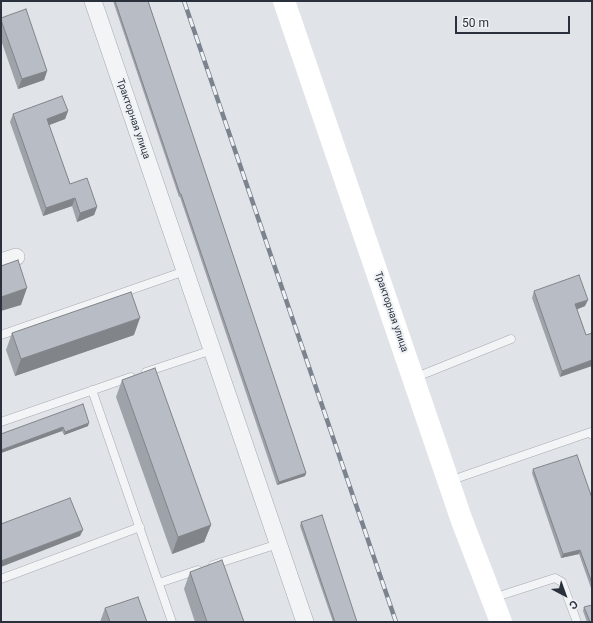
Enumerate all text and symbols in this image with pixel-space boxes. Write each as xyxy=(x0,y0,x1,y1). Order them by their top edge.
scale bar xyxy=(457,8,572,34)
text: 50 m xyxy=(462,16,489,30)
street label: Тракторная улица xyxy=(114,77,152,161)
street label: Тракторная улица xyxy=(372,270,410,354)
north arrow xyxy=(545,575,585,615)
text: С xyxy=(566,597,580,612)

